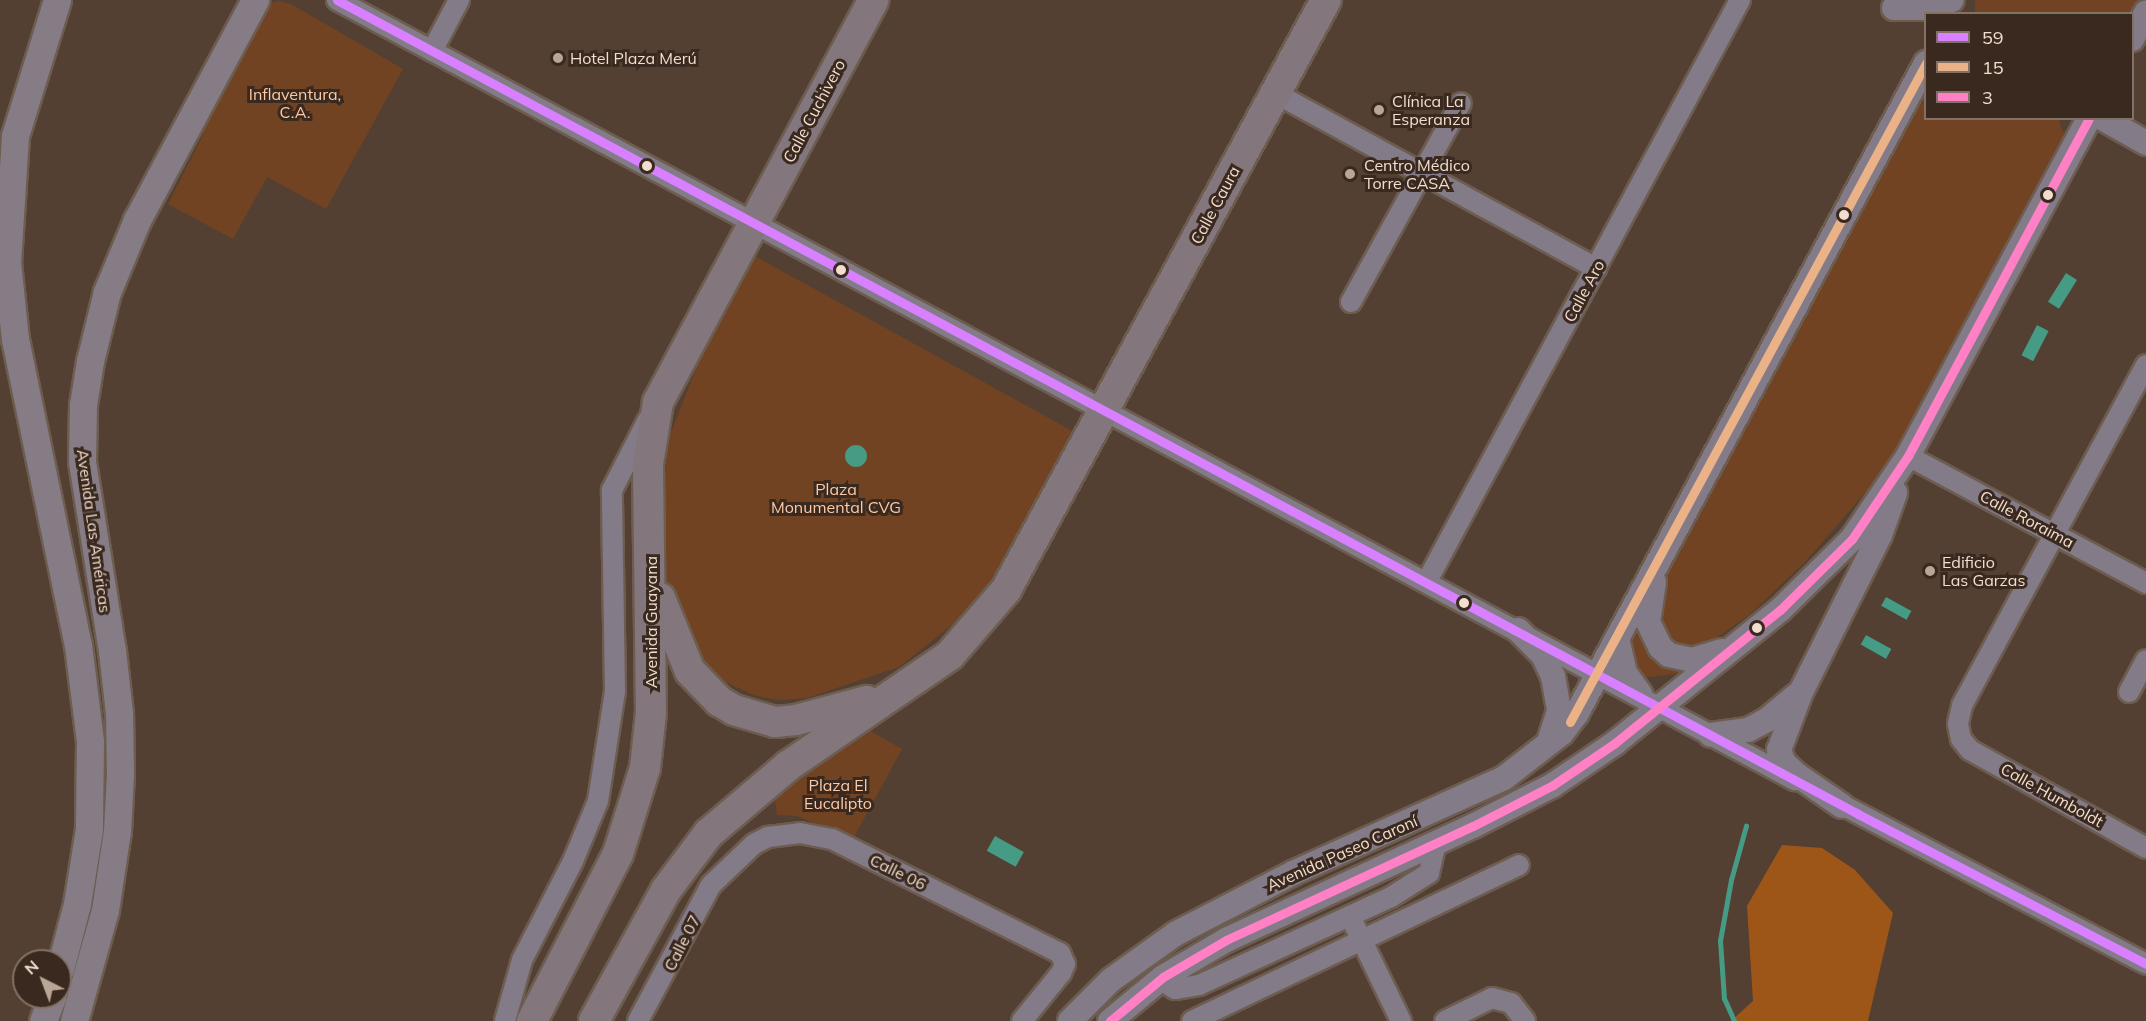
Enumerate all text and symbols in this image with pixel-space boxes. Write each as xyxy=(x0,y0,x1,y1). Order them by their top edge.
legend xyxy=(1924,12,2134,120)
text: 59 xyxy=(1982,26,2004,49)
place label: Hotel Plaza Merú xyxy=(570,48,697,68)
marker: Hotel Plaza Merú xyxy=(551,51,565,65)
street label: Calle Cuchivero xyxy=(779,56,849,166)
text: 15 xyxy=(1982,56,2004,79)
park label: Inflaventura, C.A. xyxy=(249,84,341,122)
text: 3 xyxy=(1982,86,1993,109)
place label: Clínica La Esperanza xyxy=(1392,91,1470,129)
marker: Clínica La Esperanza xyxy=(1370,101,1388,119)
place label: Centro Médico Torre CASA xyxy=(1364,155,1470,193)
unlabelled marker xyxy=(641,160,653,172)
street label: Calle Caura xyxy=(1186,163,1244,247)
marker: Centro Médico Torre CASA xyxy=(1341,165,1359,183)
unlabelled marker xyxy=(2042,189,2054,201)
unlabelled marker xyxy=(1838,209,1850,221)
street label: Calle Aro xyxy=(1560,257,1608,325)
unlabelled marker xyxy=(835,264,847,276)
street label: Avenida Las Américas xyxy=(73,448,115,614)
park label: Plaza Monumental CVG xyxy=(771,479,901,517)
street label: Calle Roraima xyxy=(1977,486,2077,552)
place label: Edificio Las Garzas xyxy=(1942,552,2025,590)
street label: Avenida Guayana xyxy=(641,556,661,688)
marker: Edificio Las Garzas xyxy=(1923,564,1937,578)
unlabelled marker xyxy=(1458,597,1470,609)
unlabelled marker xyxy=(1751,622,1763,634)
street label: Calle Humboldt xyxy=(1997,759,2107,831)
park label: Plaza El Eucalipto xyxy=(804,775,872,813)
street label: Avenida Paseo Caroní xyxy=(1264,811,1420,895)
street label: Calle 06 xyxy=(867,850,929,894)
street label: Calle 07 xyxy=(660,912,704,974)
north arrow xyxy=(12,949,72,1009)
text: N xyxy=(20,956,42,979)

